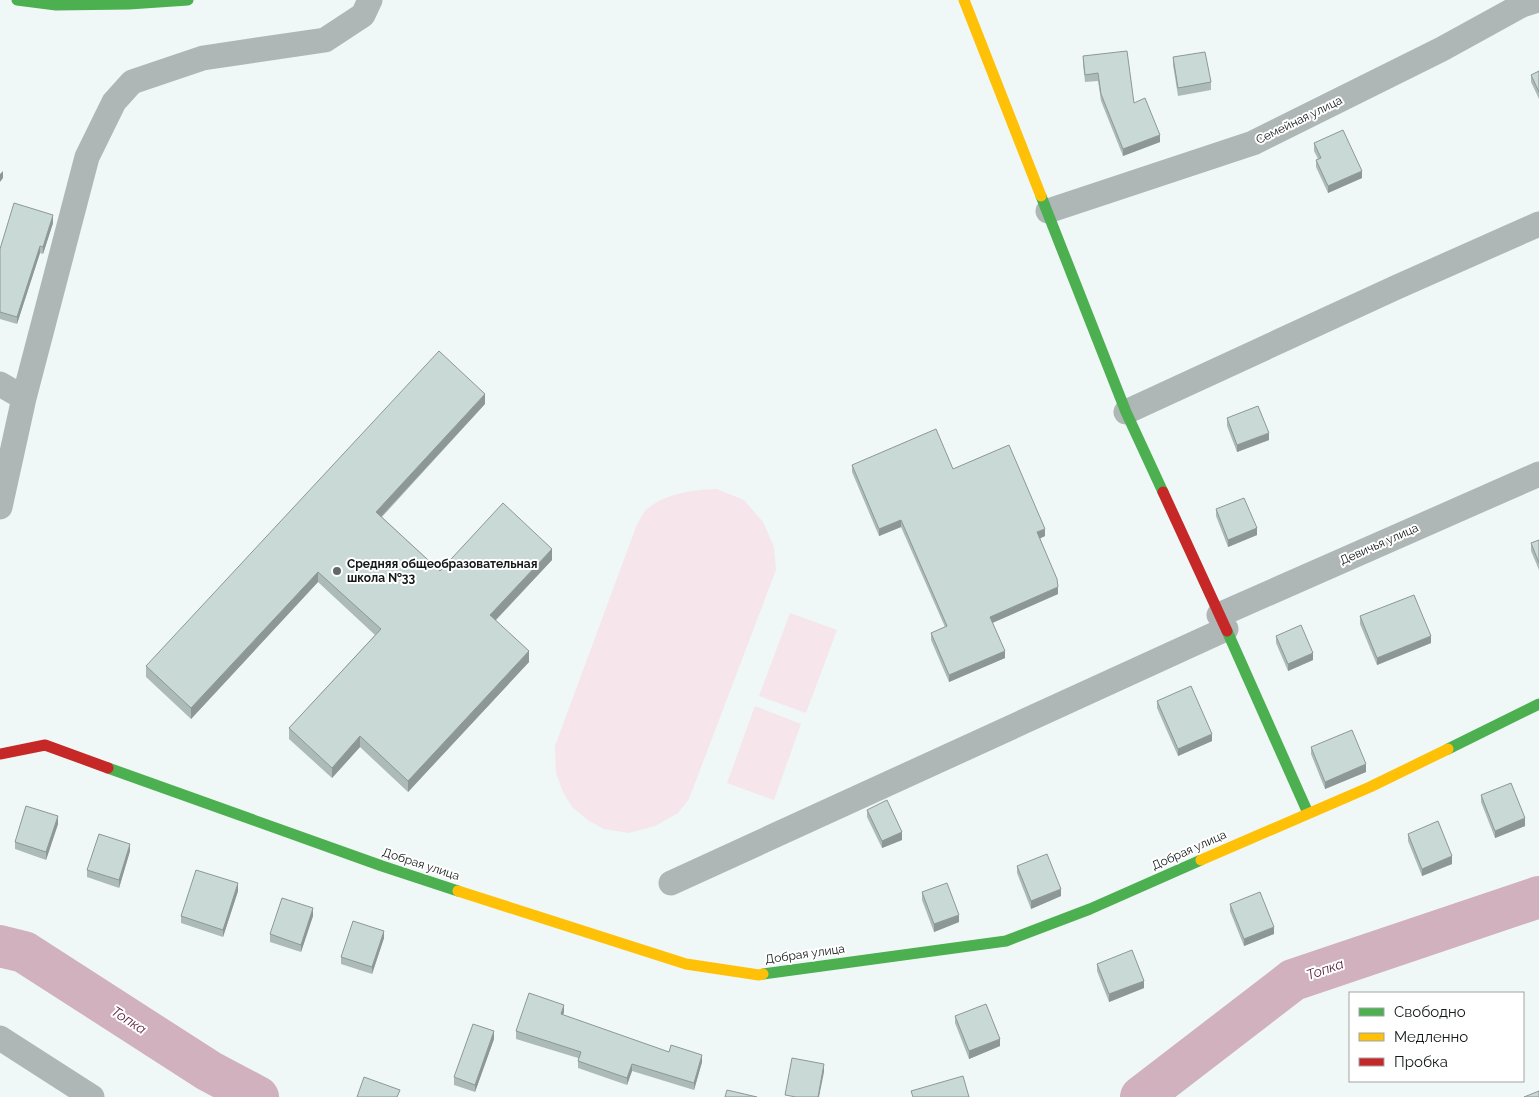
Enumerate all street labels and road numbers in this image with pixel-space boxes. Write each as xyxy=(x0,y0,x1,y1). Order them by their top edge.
street label: Семейная улица xyxy=(1254,93,1344,147)
street label: Девичья улица xyxy=(1338,520,1420,568)
street label: Добрая улица xyxy=(1149,827,1229,873)
street label: Добрая улица xyxy=(381,845,461,883)
street label: Добрая улица xyxy=(764,941,846,967)

